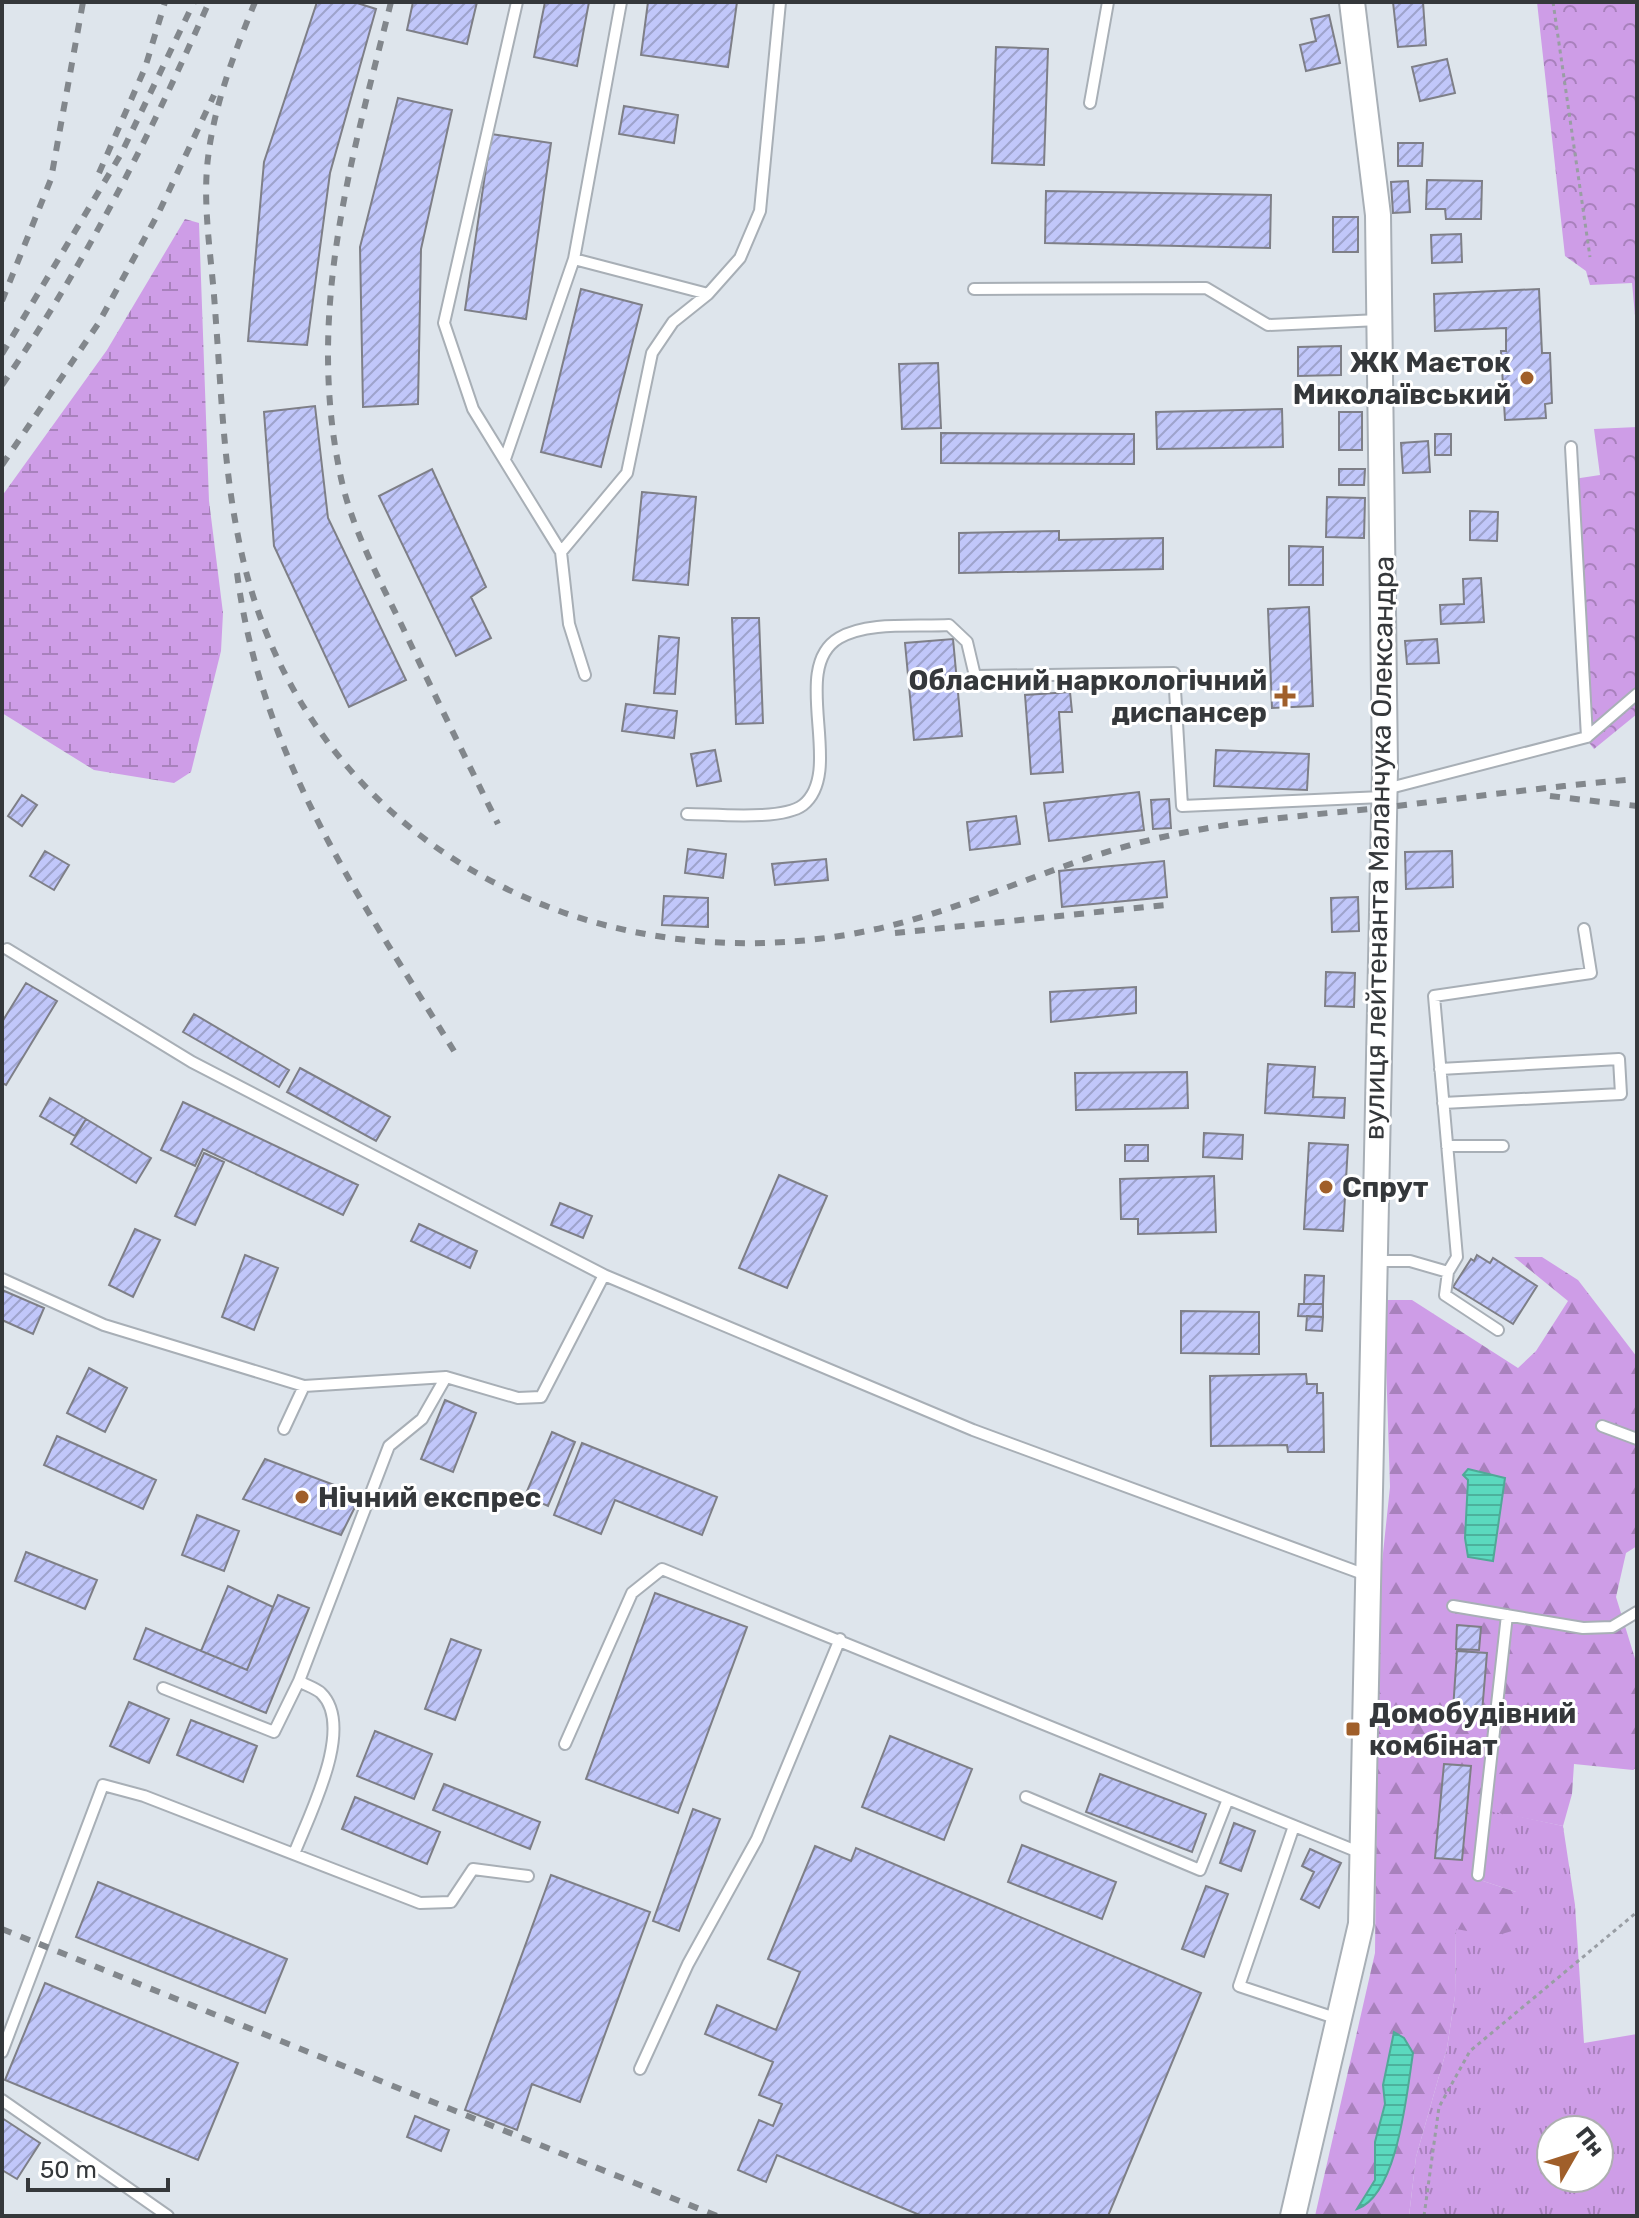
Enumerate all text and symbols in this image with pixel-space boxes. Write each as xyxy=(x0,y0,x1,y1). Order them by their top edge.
place label: ЖК Маєток Миколаївський xyxy=(1293,346,1511,411)
marker: ЖК Маєток Миколаївський xyxy=(1518,369,1536,387)
street label: вулиця лейтенанта Маланчука Олександра xyxy=(1357,556,1401,1140)
place label: Обласний наркологічний диспансер xyxy=(908,664,1267,729)
marker: Обласний наркологічний диспансер xyxy=(1274,685,1296,707)
place label: Спрут xyxy=(1342,1171,1428,1204)
marker: Спрут xyxy=(1317,1178,1335,1196)
place label: Нічний експрес xyxy=(318,1481,541,1514)
marker: Нічний експрес xyxy=(293,1488,311,1506)
place label: Домобудівний комбінат xyxy=(1369,1697,1576,1762)
marker: Домобудівний комбінат xyxy=(1344,1720,1362,1738)
north arrow xyxy=(1535,2114,1615,2194)
text: Пн xyxy=(1570,2121,1610,2162)
scale bar xyxy=(28,2142,168,2192)
text: 50 m xyxy=(40,2156,97,2184)

